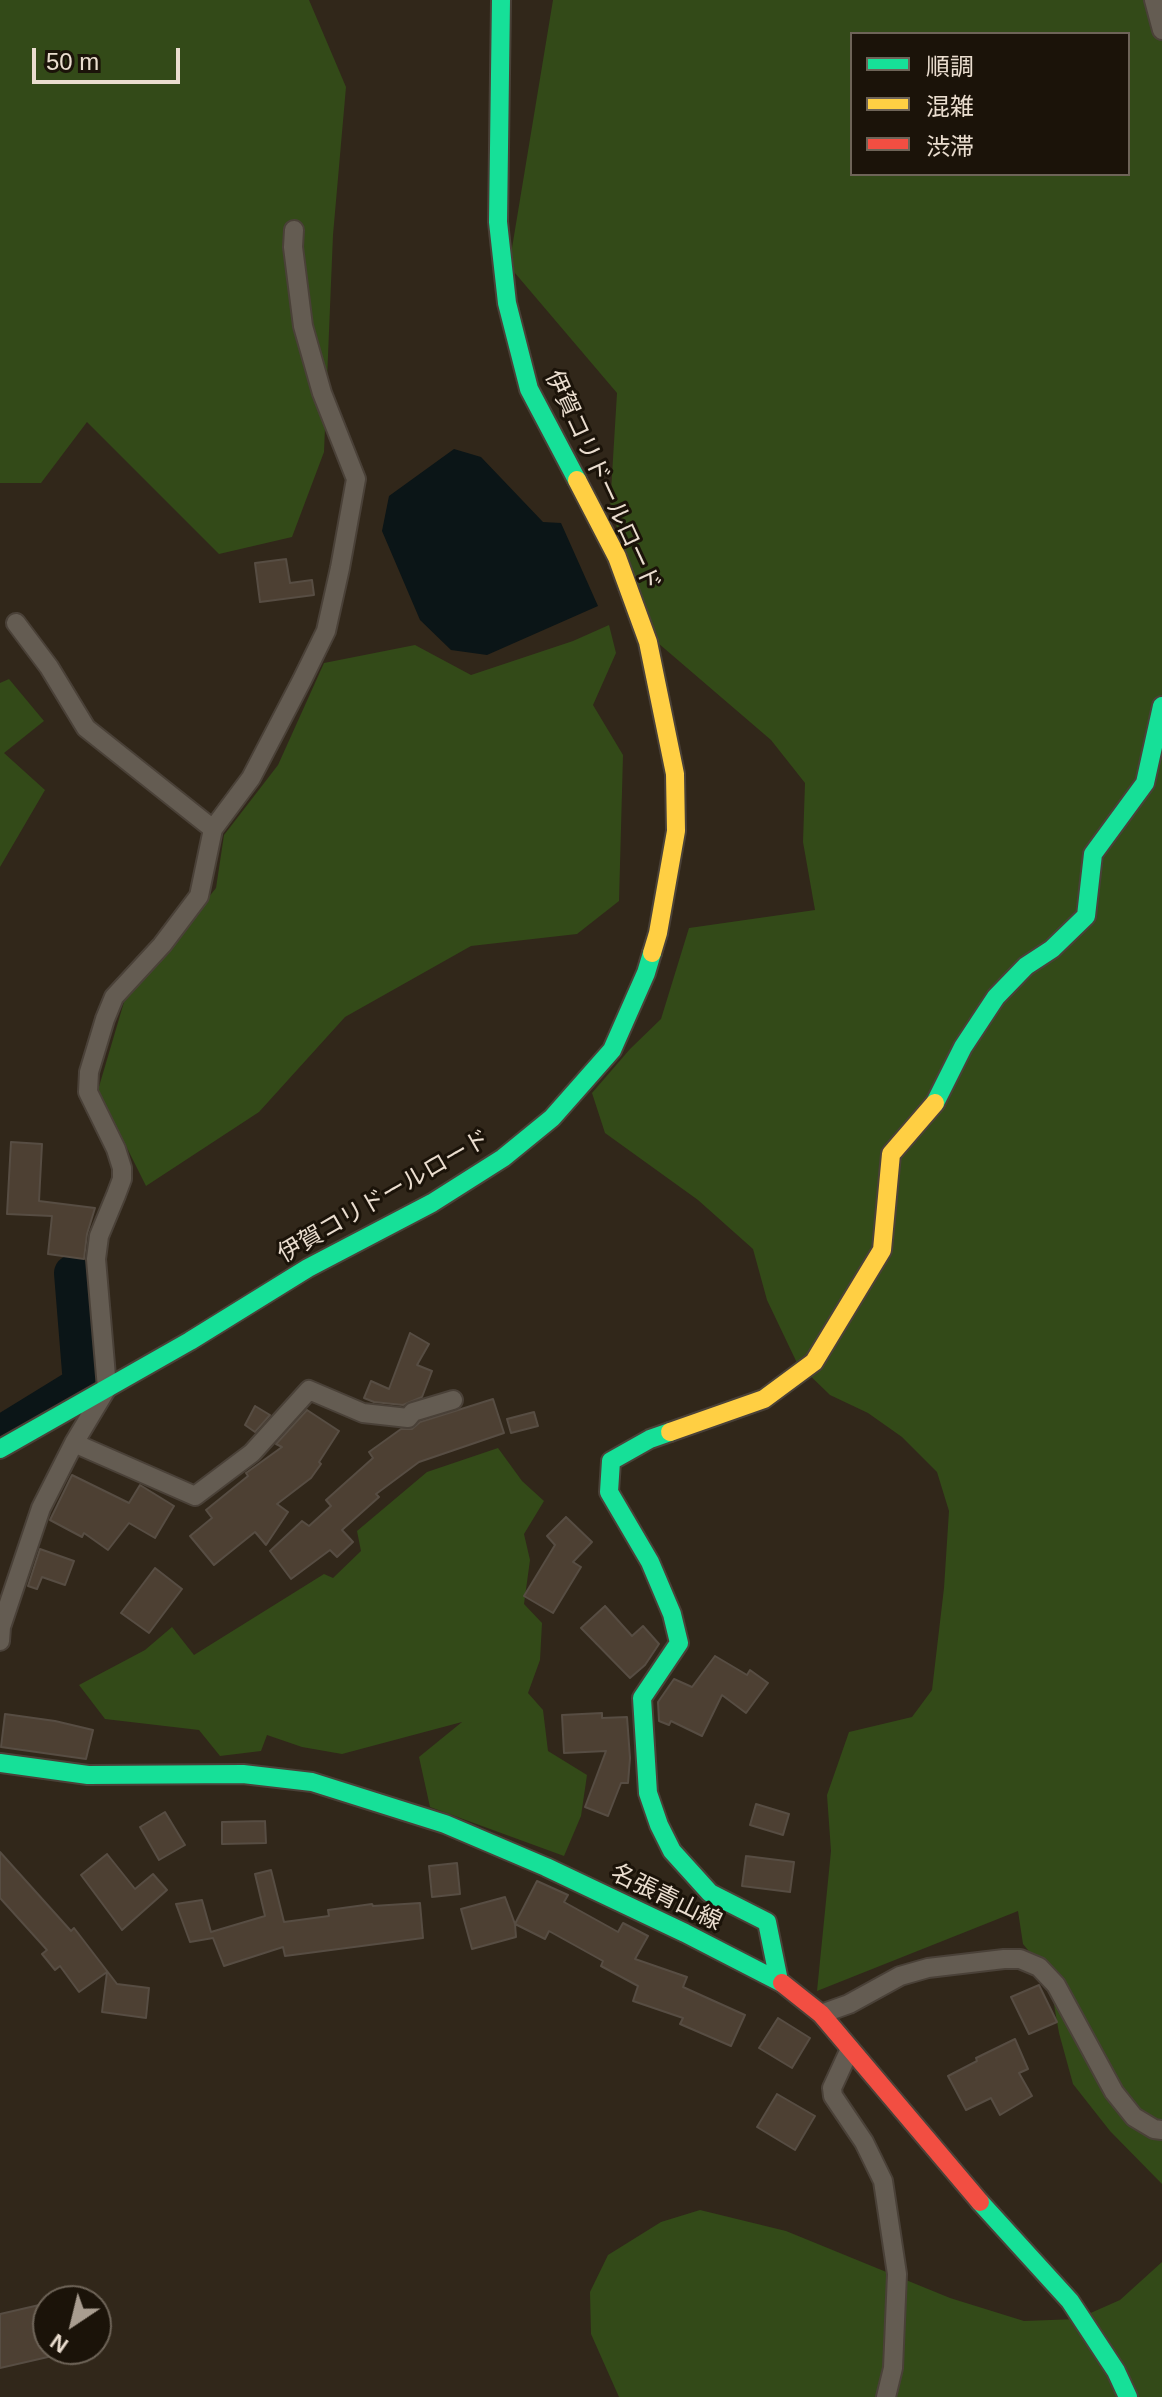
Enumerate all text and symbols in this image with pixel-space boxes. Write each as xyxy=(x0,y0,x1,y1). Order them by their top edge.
scale bar xyxy=(36,32,184,82)
legend xyxy=(850,32,1130,176)
text: 50 m xyxy=(46,48,99,75)
text: 順調 xyxy=(926,53,974,80)
text: 混雑 xyxy=(926,93,974,120)
text: 渋滞 xyxy=(926,133,974,160)
street label: 伊賀コリドールロード xyxy=(538,366,666,596)
street label: 伊賀コリドールロード xyxy=(273,1125,495,1269)
street label: 名張青山線 xyxy=(606,1859,726,1937)
north arrow xyxy=(32,2285,112,2365)
text: N xyxy=(45,2329,73,2358)

